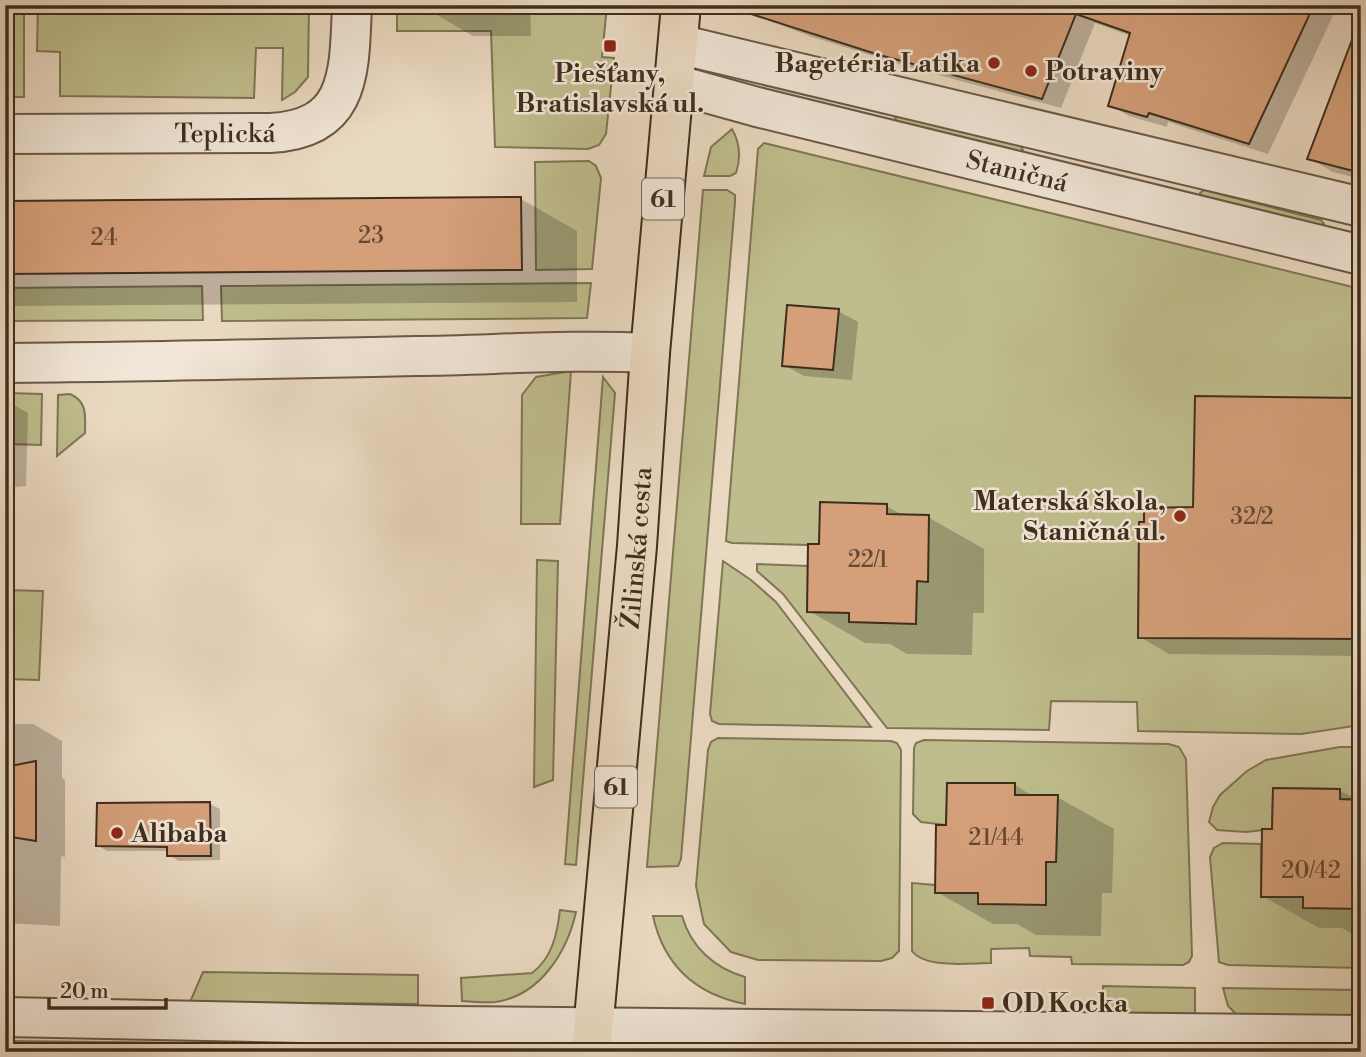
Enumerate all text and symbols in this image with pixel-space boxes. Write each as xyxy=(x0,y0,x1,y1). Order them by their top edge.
marker: Piešťany, Bratislavská ul. xyxy=(602,38,618,54)
place label: Bagetéria Latika xyxy=(775,48,981,80)
marker: Bagetéria Latika xyxy=(986,55,1002,71)
place label: Potraviny xyxy=(1045,56,1164,88)
place label: Piešťany, Bratislavská ul. xyxy=(516,58,704,120)
marker: Potraviny xyxy=(1023,63,1039,79)
street label: Teplická xyxy=(174,118,276,150)
street label: Staničná xyxy=(963,144,1072,200)
road number: 61 xyxy=(642,178,684,219)
house number: 23 xyxy=(358,222,384,250)
house number: 24 xyxy=(91,224,117,252)
street label: Žilinská cesta xyxy=(613,465,659,630)
place label: Materská škola, Staničná ul. xyxy=(973,486,1166,548)
house number: 32/2 xyxy=(1230,503,1274,531)
marker: Materská škola, Staničná ul. xyxy=(1172,508,1188,524)
house number: 22/1 xyxy=(848,546,888,574)
road number: 61 xyxy=(595,766,637,808)
place label: Alibaba xyxy=(130,818,228,850)
house number: 21/44 xyxy=(968,824,1024,852)
marker: Alibaba xyxy=(109,825,125,841)
house number: 20/42 xyxy=(1281,857,1341,885)
scale bar xyxy=(49,966,166,1010)
text: 20 m xyxy=(60,979,109,1005)
place label: OD Kocka xyxy=(1002,988,1129,1020)
marker: OD Kocka xyxy=(980,995,996,1011)

